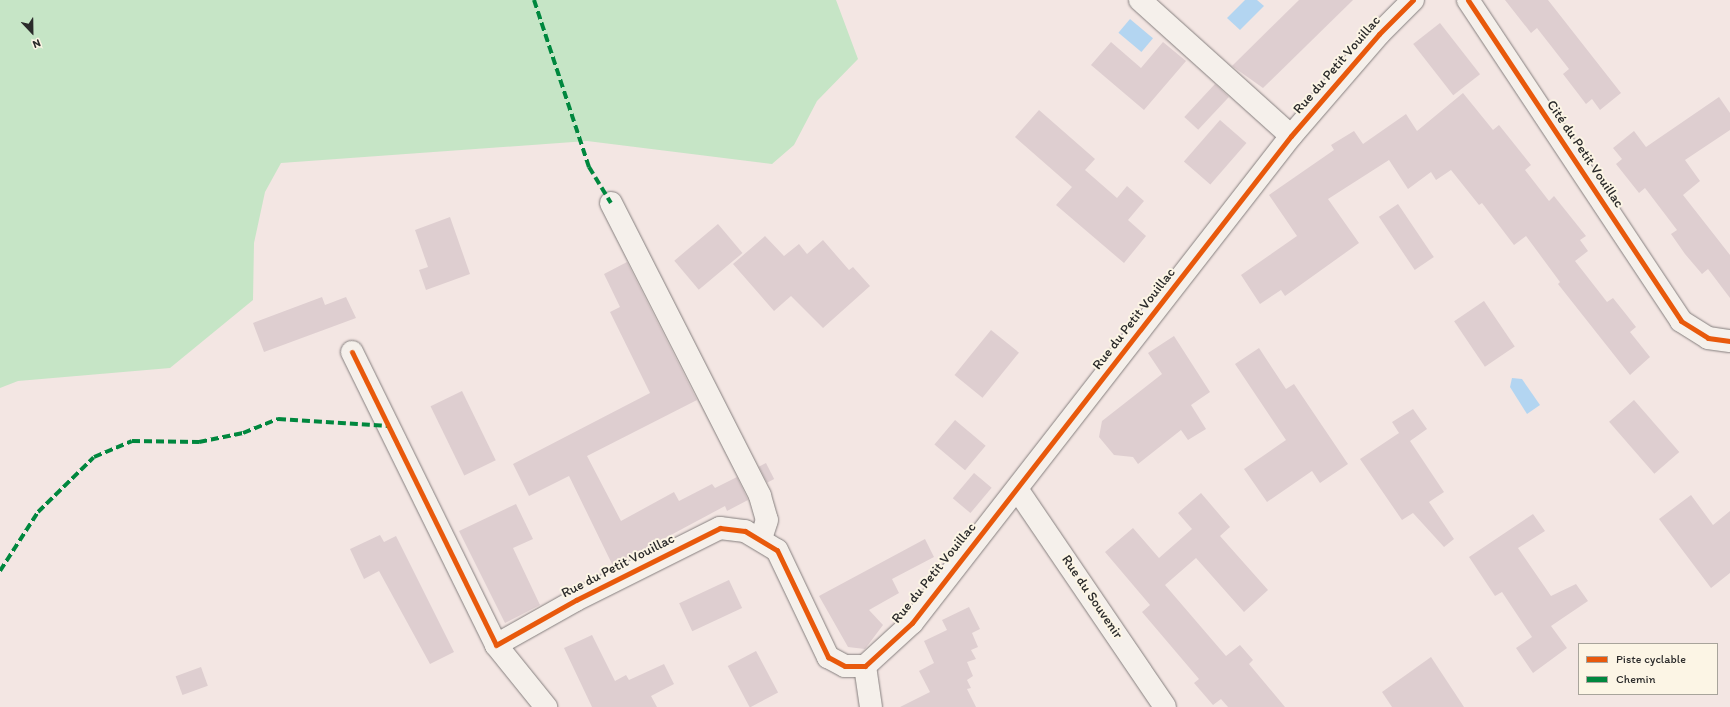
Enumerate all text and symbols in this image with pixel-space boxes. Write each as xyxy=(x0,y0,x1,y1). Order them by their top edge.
north arrow xyxy=(12,12,52,52)
street label: Rue du Petit Vouillac xyxy=(1290,13,1384,117)
text: N xyxy=(31,36,43,51)
street label: Cité du Petit Vouillac xyxy=(1543,97,1627,211)
street label: Rue du Petit Vouillac xyxy=(1089,265,1179,373)
street label: Rue du Petit Vouillac xyxy=(888,520,980,626)
street label: Rue du Petit Vouillac xyxy=(559,530,677,602)
street label: Rue du Souvenir xyxy=(1058,552,1126,642)
legend xyxy=(1578,643,1718,695)
text: Piste cyclable xyxy=(1616,652,1686,666)
text: Chemin xyxy=(1616,672,1655,686)

